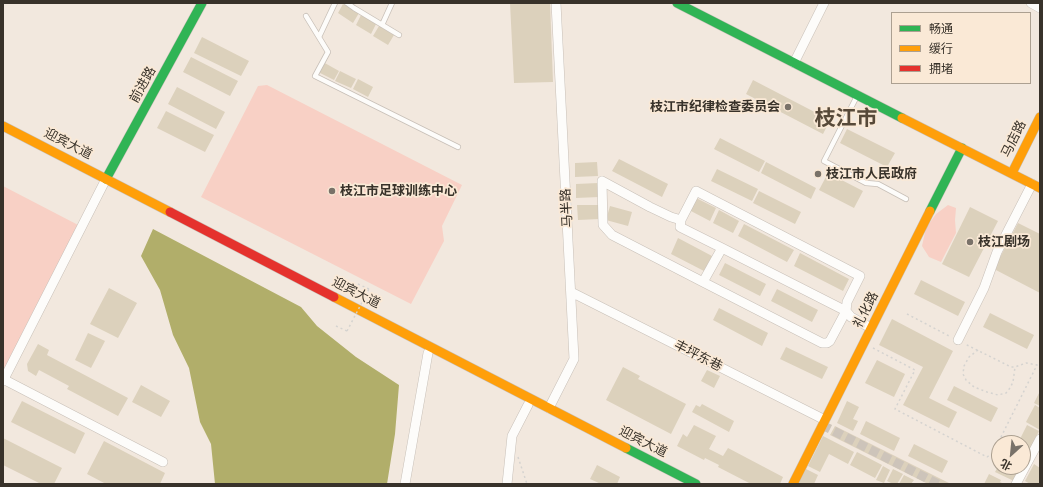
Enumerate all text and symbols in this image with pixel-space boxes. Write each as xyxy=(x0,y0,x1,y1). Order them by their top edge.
legend xyxy=(891,12,1031,84)
text: 畅通 xyxy=(929,20,953,37)
text: 缓行 xyxy=(929,40,953,57)
text: 拥堵 xyxy=(929,60,953,77)
street label: 前进路 xyxy=(127,64,159,106)
place label: 枝江市纪律检查委员会 xyxy=(650,99,780,115)
marker: 枝江市纪律检查委员会 xyxy=(783,102,793,112)
district label: 枝江市 xyxy=(815,106,877,132)
street label: 马店路 xyxy=(998,118,1030,160)
street label: 迎宾大道 xyxy=(41,125,95,163)
place label: 枝江市人民政府 xyxy=(826,166,917,182)
marker: 枝江市人民政府 xyxy=(813,169,823,179)
place label: 枝江市足球训练中心 xyxy=(340,183,457,199)
marker: 枝江市足球训练中心 xyxy=(327,186,337,196)
street label: 马半路 xyxy=(558,188,576,228)
place label: 枝江剧场 xyxy=(978,234,1030,250)
marker: 枝江剧场 xyxy=(965,237,975,247)
street label: 迎宾大道 xyxy=(329,274,383,312)
street label: 礼化路 xyxy=(850,289,882,331)
street label: 丰坪东巷 xyxy=(671,337,725,375)
street label: 迎宾大道 xyxy=(616,423,670,461)
north arrow xyxy=(991,435,1031,475)
text: 北 xyxy=(997,456,1014,474)

